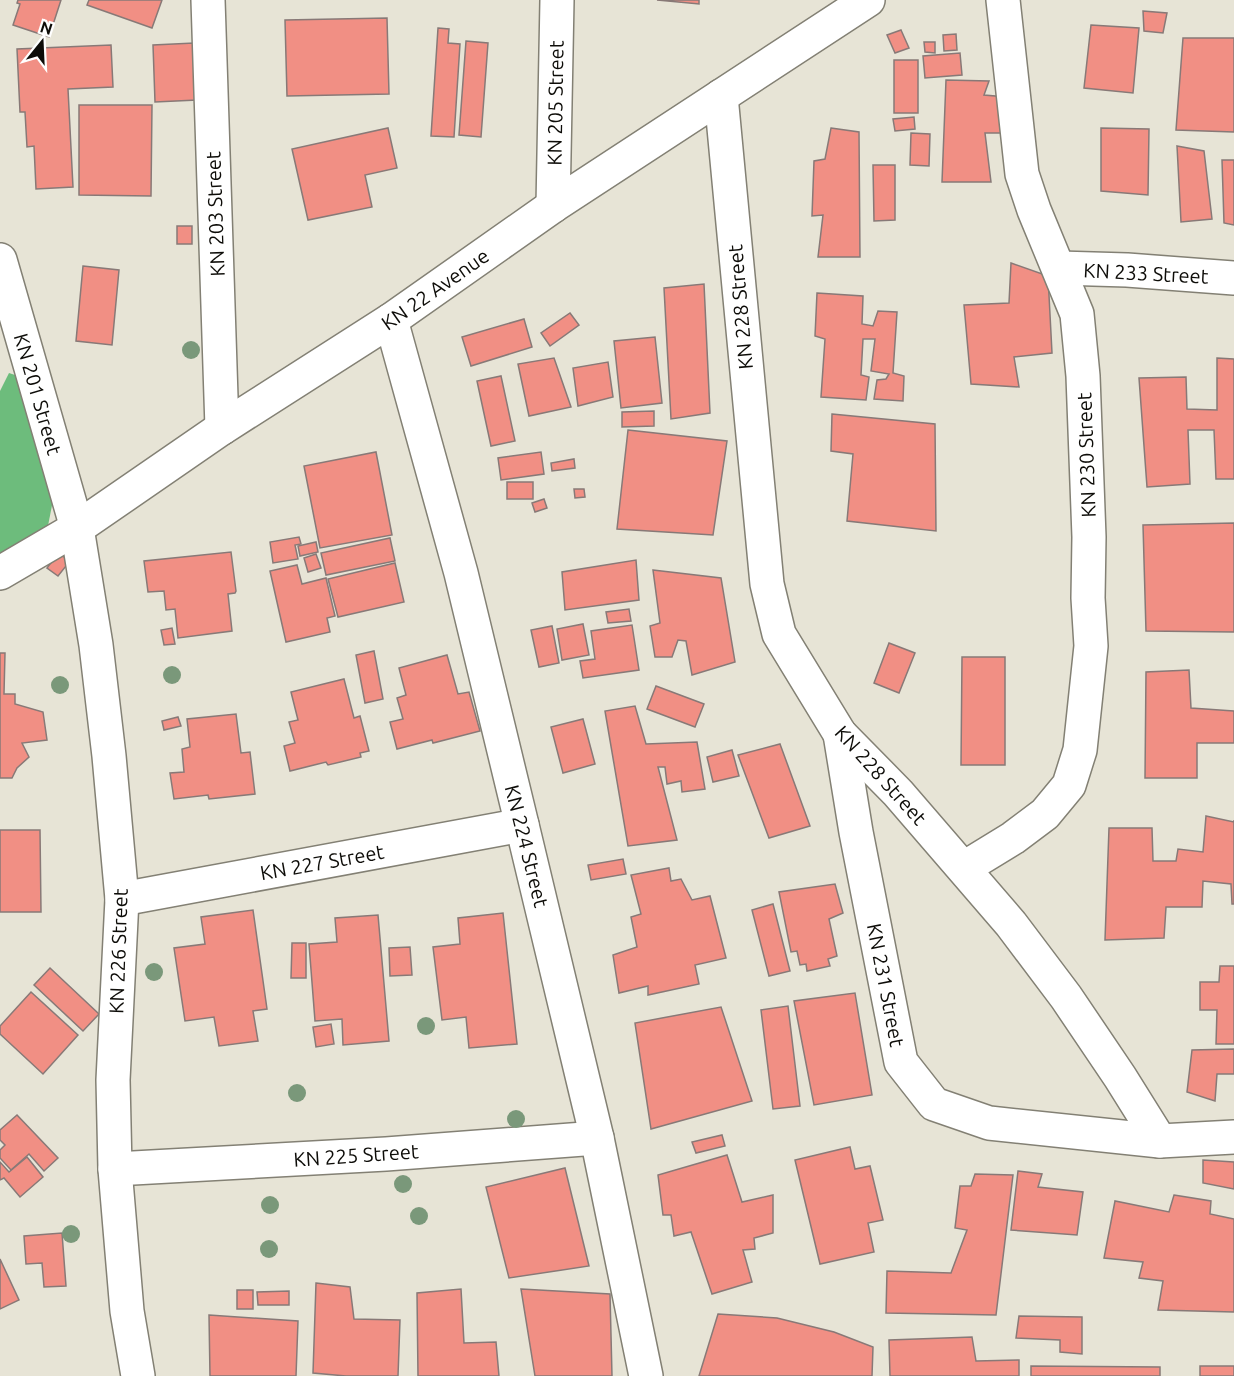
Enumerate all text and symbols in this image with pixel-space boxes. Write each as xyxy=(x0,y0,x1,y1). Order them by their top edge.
north arrow xyxy=(12,12,72,72)
text: N xyxy=(38,17,55,38)
street label: KN 205 Street xyxy=(542,40,568,166)
street label: KN 203 Street xyxy=(201,151,229,277)
street label: KN 228 Street xyxy=(723,243,757,370)
street label: KN 22 Avenue xyxy=(377,244,493,334)
street label: KN 233 Street xyxy=(1083,258,1209,288)
street label: KN 201 Street xyxy=(10,331,66,458)
street label: KN 230 Street xyxy=(1072,392,1100,518)
street label: KN 228 Street xyxy=(831,721,932,829)
street label: KN 224 Street xyxy=(501,782,553,910)
street label: KN 227 Street xyxy=(258,840,386,884)
street label: KN 226 Street xyxy=(104,888,132,1014)
street label: KN 231 Street xyxy=(863,921,909,1049)
street label: KN 225 Street xyxy=(293,1139,419,1171)

